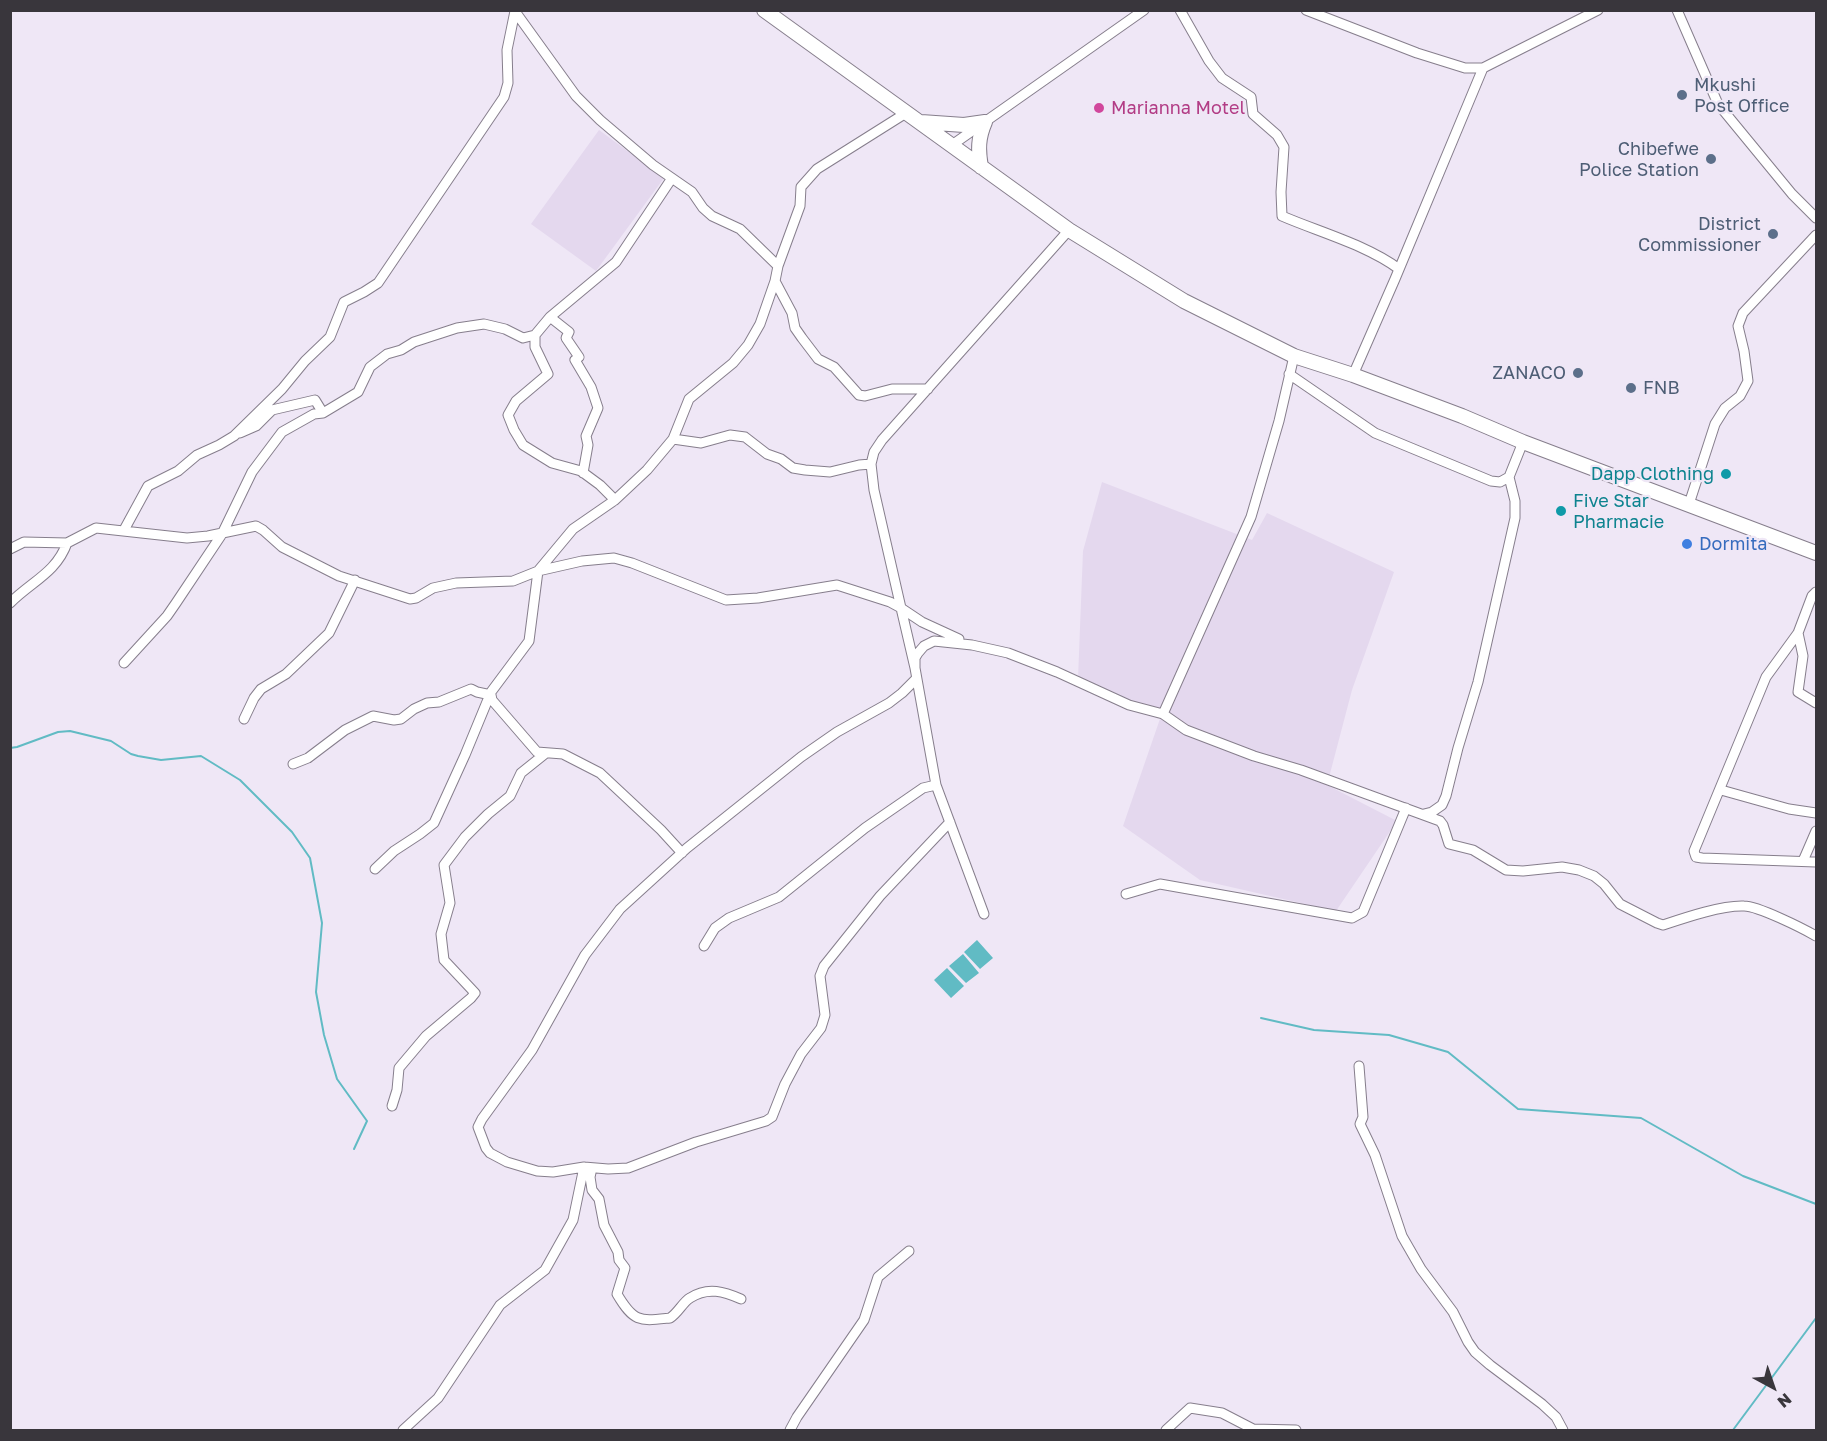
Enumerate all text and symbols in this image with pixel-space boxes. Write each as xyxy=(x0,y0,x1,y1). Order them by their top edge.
place label: Mkushi Post Office xyxy=(1694,74,1789,116)
marker: Mkushi Post Office xyxy=(1675,88,1689,102)
place label: Marianna Motel xyxy=(1111,97,1245,119)
marker: Marianna Motel xyxy=(1092,101,1106,115)
place label: Chibefwe Police Station xyxy=(1579,138,1699,180)
marker: Chibefwe Police Station xyxy=(1704,152,1718,166)
place label: District Commissioner xyxy=(1638,213,1761,256)
marker: District Commissioner xyxy=(1766,227,1780,241)
place label: ZANACO xyxy=(1492,362,1566,384)
marker: ZANACO xyxy=(1571,366,1585,380)
place label: FNB xyxy=(1643,377,1679,399)
marker: FNB xyxy=(1624,381,1638,395)
place label: Dapp Clothing xyxy=(1591,463,1714,485)
marker: Dapp Clothing xyxy=(1719,467,1733,481)
place label: Five Star Pharmacie xyxy=(1573,490,1664,532)
marker: Five Star Pharmacie xyxy=(1554,504,1568,518)
place label: Dormita xyxy=(1699,533,1768,555)
marker: Dormita xyxy=(1680,537,1694,551)
north arrow xyxy=(1743,1357,1803,1417)
text: N xyxy=(1773,1389,1796,1412)

